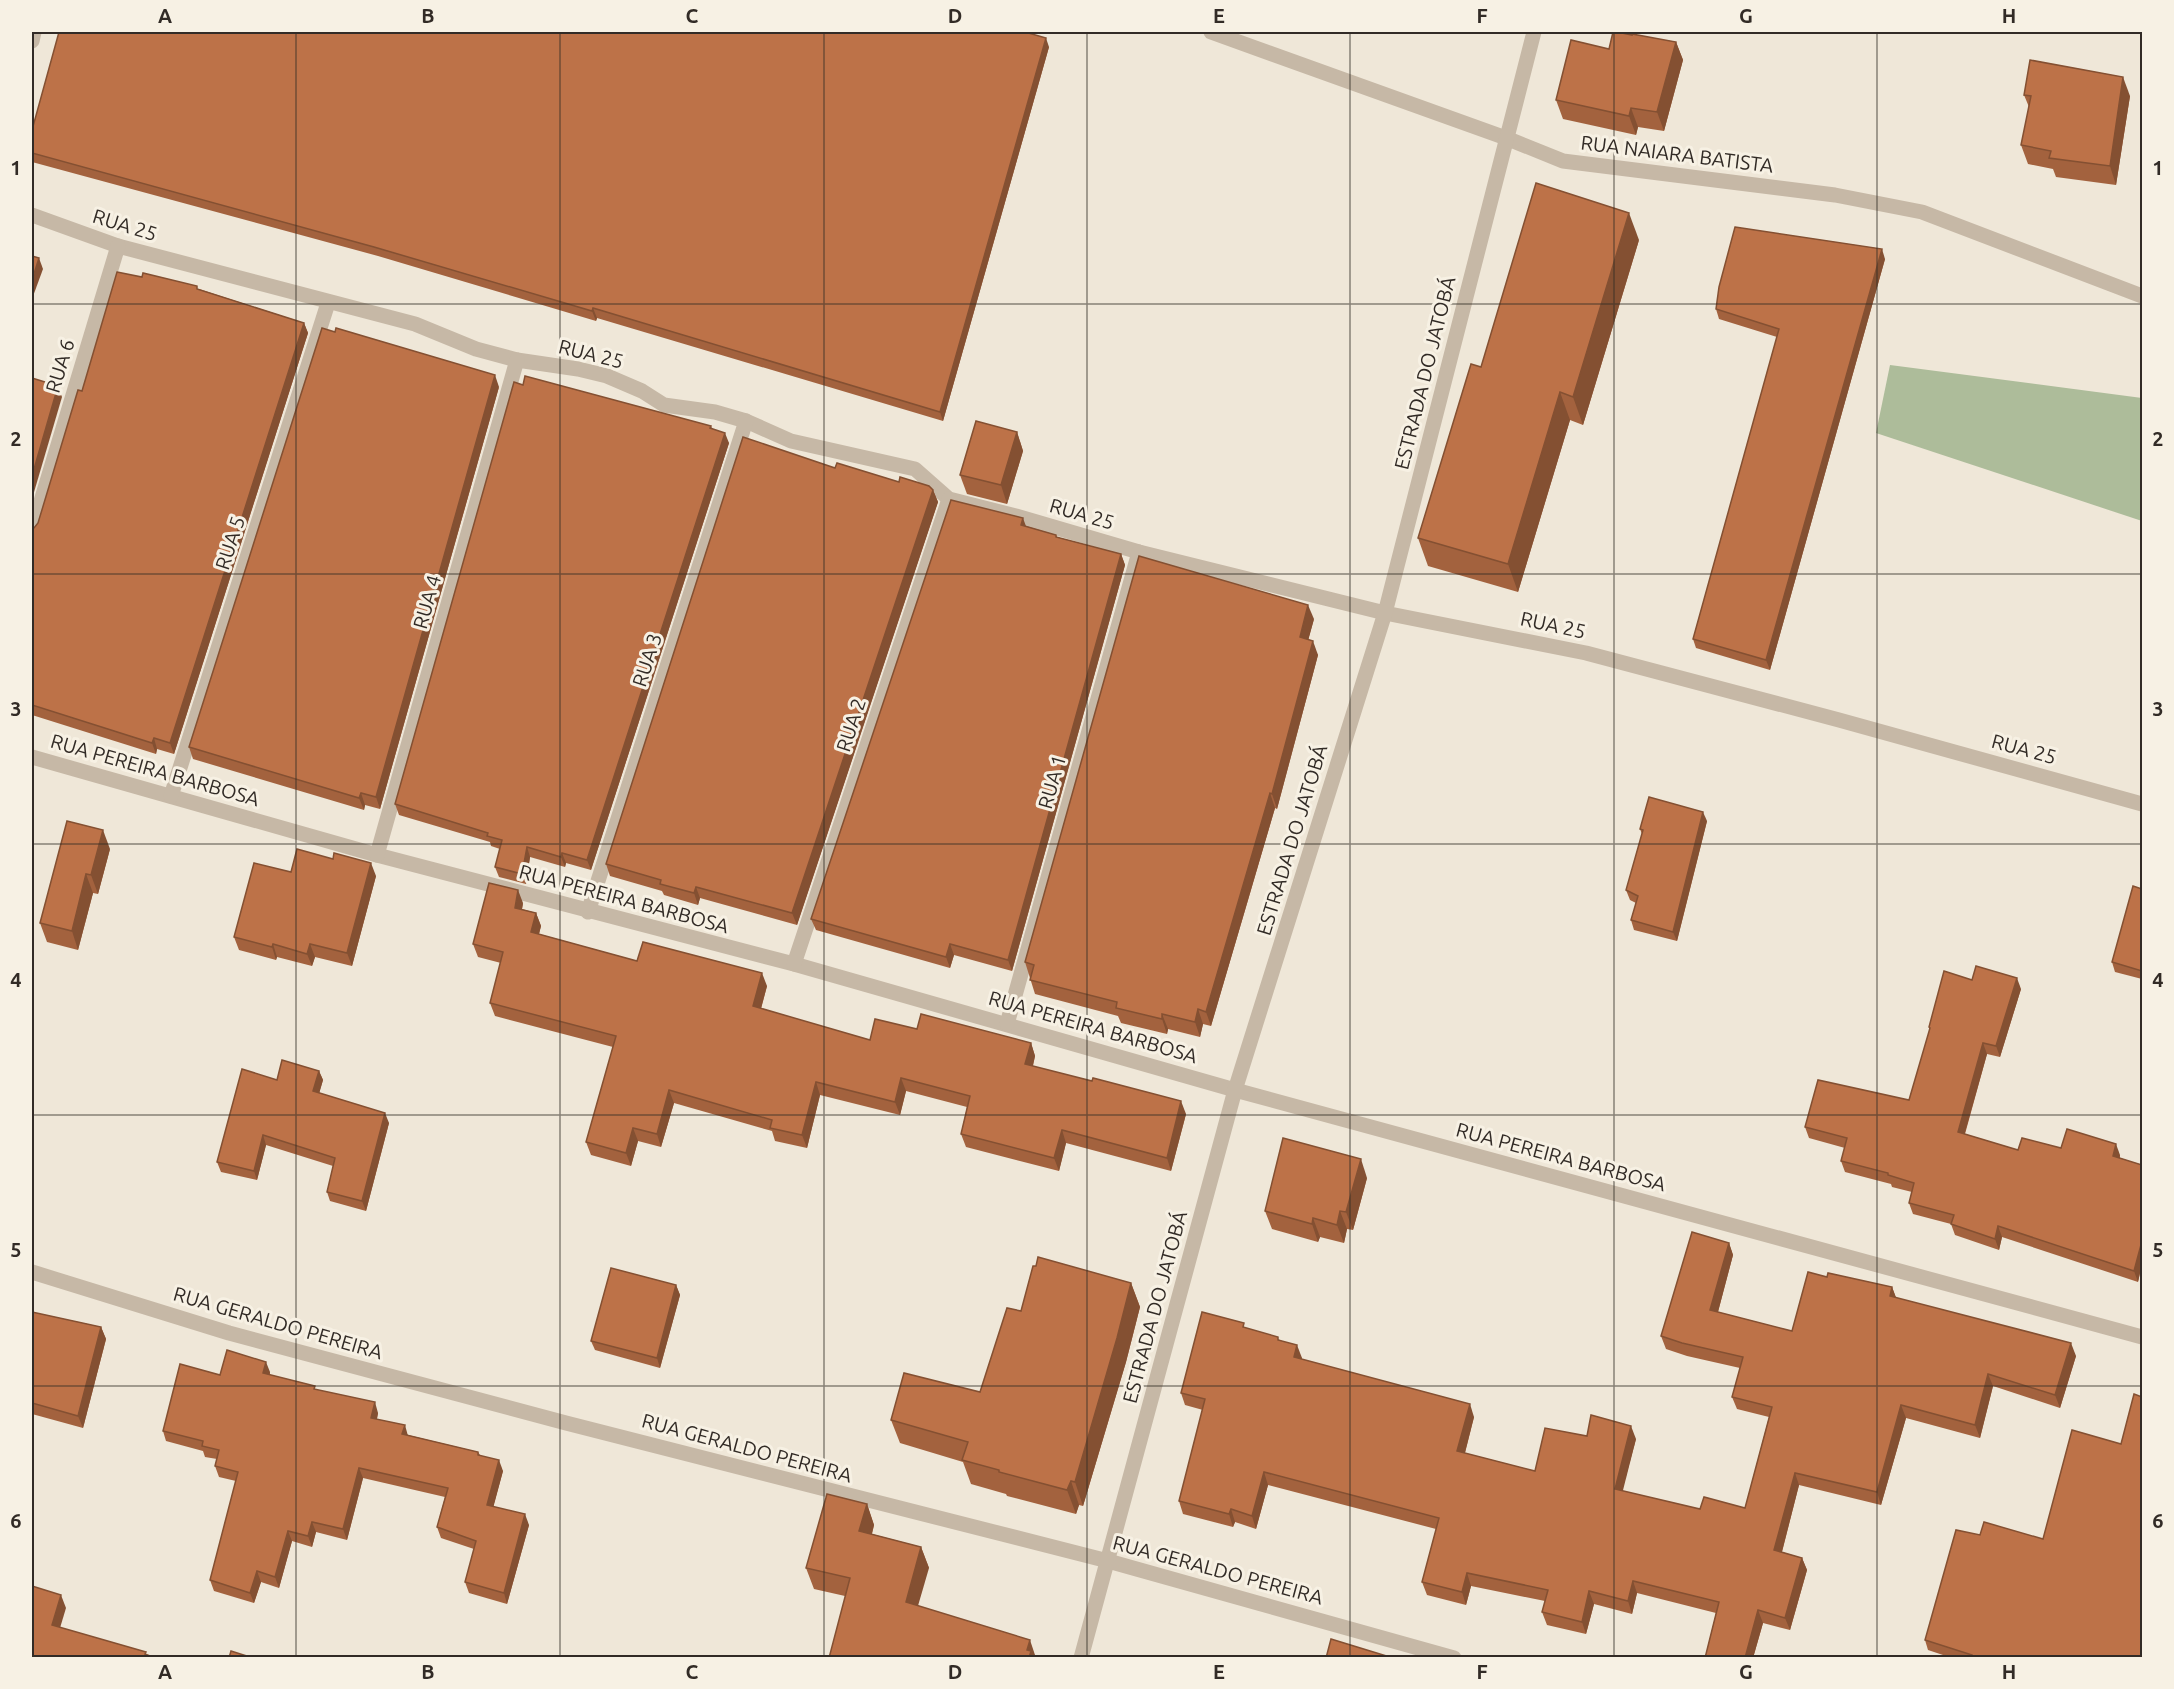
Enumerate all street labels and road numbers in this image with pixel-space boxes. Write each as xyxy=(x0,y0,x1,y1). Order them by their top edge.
street label: RUA NAIARA BATISTA xyxy=(1579,130,1775,177)
street label: RUA 25 xyxy=(90,204,160,245)
street label: ESTRADA DO JATOBÁ xyxy=(1389,274,1460,472)
street label: RUA 25 xyxy=(556,334,626,373)
street label: RUA 6 xyxy=(40,336,79,395)
street label: RUA 25 xyxy=(1047,493,1117,534)
street label: RUA 5 xyxy=(210,513,249,573)
street label: RUA 4 xyxy=(408,572,445,631)
street label: RUA 25 xyxy=(1518,606,1588,643)
street label: RUA 3 xyxy=(627,630,666,690)
street label: RUA 2 xyxy=(831,695,870,755)
street label: RUA PEREIRA BARBOSA xyxy=(48,729,262,810)
street label: RUA 25 xyxy=(1989,729,2059,768)
street label: ESTRADA DO JATOBÁ xyxy=(1252,742,1331,938)
street label: RUA 1 xyxy=(1033,752,1070,811)
street label: RUA PEREIRA BARBOSA xyxy=(517,859,731,938)
street label: RUA PEREIRA BARBOSA xyxy=(986,986,1200,1067)
street label: RUA PEREIRA BARBOSA xyxy=(1454,1117,1668,1196)
street label: ESTRADA DO JATOBÁ xyxy=(1118,1208,1191,1406)
street label: RUA GERALDO PEREIRA xyxy=(171,1282,385,1363)
street label: RUA GERALDO PEREIRA xyxy=(640,1408,855,1487)
street label: RUA GERALDO PEREIRA xyxy=(1111,1530,1326,1609)

